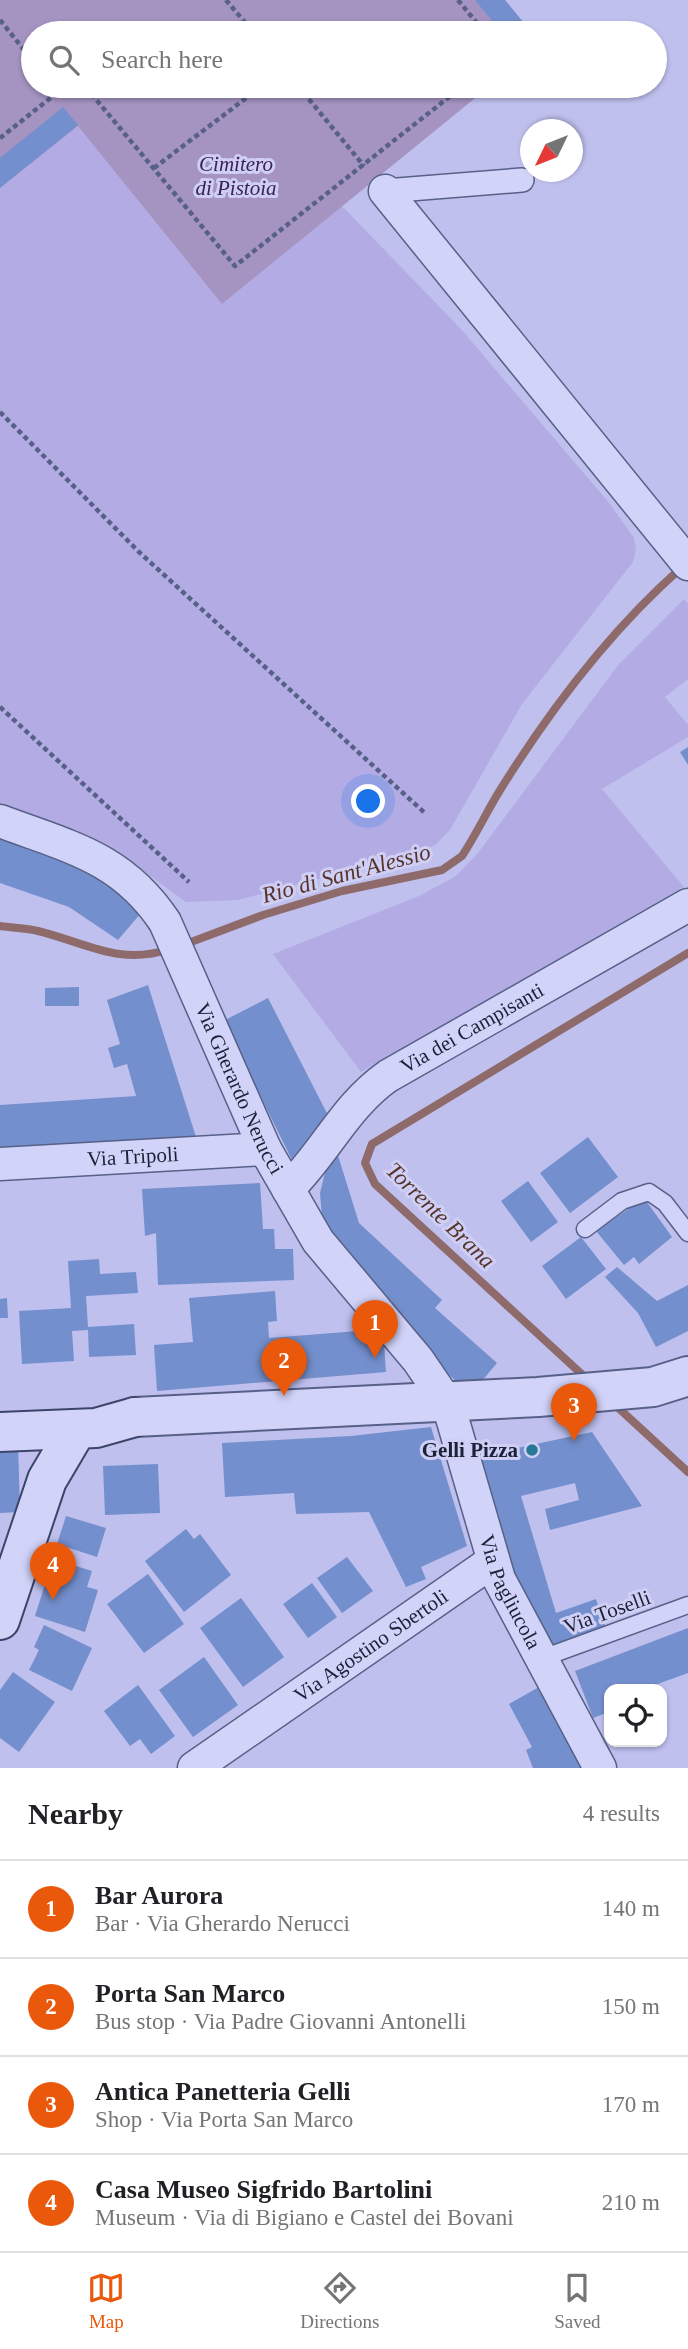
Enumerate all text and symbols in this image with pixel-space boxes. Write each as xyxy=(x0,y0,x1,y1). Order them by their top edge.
search box xyxy=(21,21,667,98)
icon: search xyxy=(45,41,83,79)
text: Search here xyxy=(101,45,223,74)
north arrow xyxy=(520,119,583,182)
park label: Cimitero di Pistoia xyxy=(195,152,277,200)
your location xyxy=(351,784,385,818)
water label: Rio di Sant'Alessio xyxy=(258,839,433,908)
street label: Via dei Campisanti xyxy=(396,978,548,1078)
street label: Via Gherardo Nerucci xyxy=(190,999,289,1178)
street label: Via Tripoli xyxy=(86,1142,179,1171)
water label: Torrente Brana xyxy=(381,1157,500,1273)
pin: 1 xyxy=(352,1300,398,1358)
pin: 2 xyxy=(261,1338,307,1396)
pin: 3 xyxy=(551,1383,597,1441)
place label: Gelli Pizza xyxy=(422,1438,518,1462)
marker: Gelli Pizza xyxy=(524,1442,540,1458)
street label: Via Pagliucola xyxy=(475,1532,546,1654)
pin: 4 xyxy=(30,1542,76,1600)
street label: Via Agostino Sbertoli xyxy=(289,1584,453,1707)
street label: Via Toselli xyxy=(560,1585,654,1639)
map controls xyxy=(604,1684,667,1747)
button: locate xyxy=(604,1684,667,1747)
text: Nearby xyxy=(28,1797,123,1830)
text: 4 results xyxy=(583,1801,660,1826)
text: Bar Aurora xyxy=(95,1881,223,1910)
text: 1 xyxy=(45,1896,57,1921)
text: 140 m xyxy=(602,1896,660,1921)
text: Bar · Via Gherardo Nerucci xyxy=(95,1911,350,1936)
text: Porta San Marco xyxy=(95,1979,285,2008)
text: 2 xyxy=(45,1994,57,2019)
text: 150 m xyxy=(602,1994,660,2019)
text: Bus stop · Via Padre Giovanni Antonelli xyxy=(95,2009,466,2034)
text: Antica Panetteria Gelli xyxy=(95,2077,351,2106)
text: 3 xyxy=(45,2092,57,2117)
text: 170 m xyxy=(602,2092,660,2117)
text: Shop · Via Porta San Marco xyxy=(95,2107,353,2132)
text: Casa Museo Sigfrido Bartolini xyxy=(95,2175,432,2204)
text: 4 xyxy=(45,2190,57,2215)
text: 210 m xyxy=(602,2190,660,2215)
text: Museum · Via di Bigiano e Castel dei Bovani xyxy=(95,2205,514,2230)
tab: Map xyxy=(87,2269,125,2333)
tab: Directions xyxy=(300,2269,379,2333)
tab: Saved xyxy=(554,2269,601,2333)

